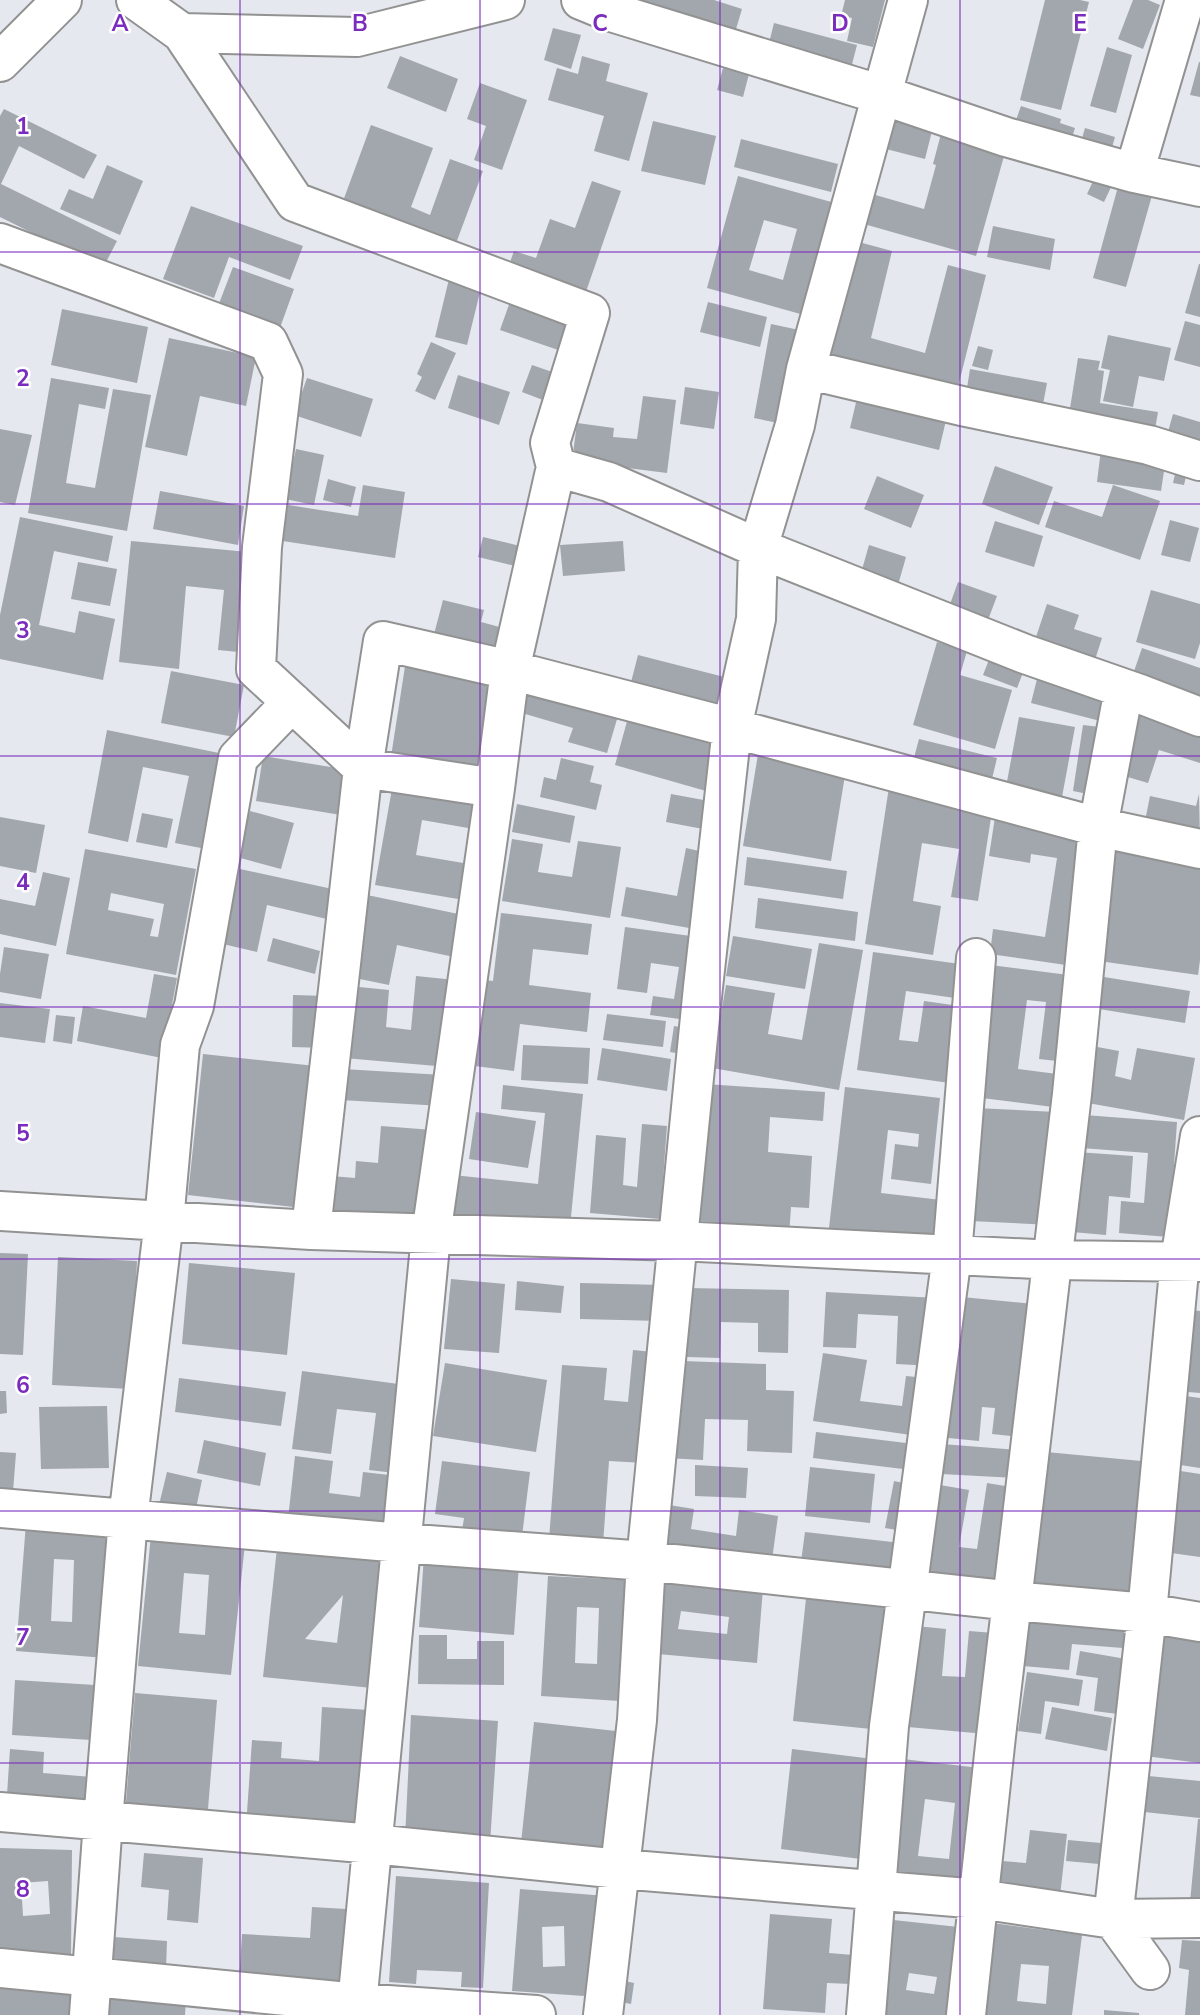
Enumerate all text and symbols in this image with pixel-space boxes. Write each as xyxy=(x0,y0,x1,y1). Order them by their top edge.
text: A xyxy=(111,8,129,39)
text: B xyxy=(352,8,368,39)
text: C xyxy=(592,8,608,39)
text: D xyxy=(831,8,849,39)
text: E xyxy=(1073,8,1087,39)
text: 1 xyxy=(16,111,30,142)
text: 2 xyxy=(16,363,30,394)
text: 3 xyxy=(16,615,30,646)
text: 4 xyxy=(16,867,30,898)
text: 5 xyxy=(16,1118,30,1149)
text: 6 xyxy=(16,1370,30,1401)
text: 7 xyxy=(16,1622,30,1653)
text: 8 xyxy=(16,1874,30,1905)

